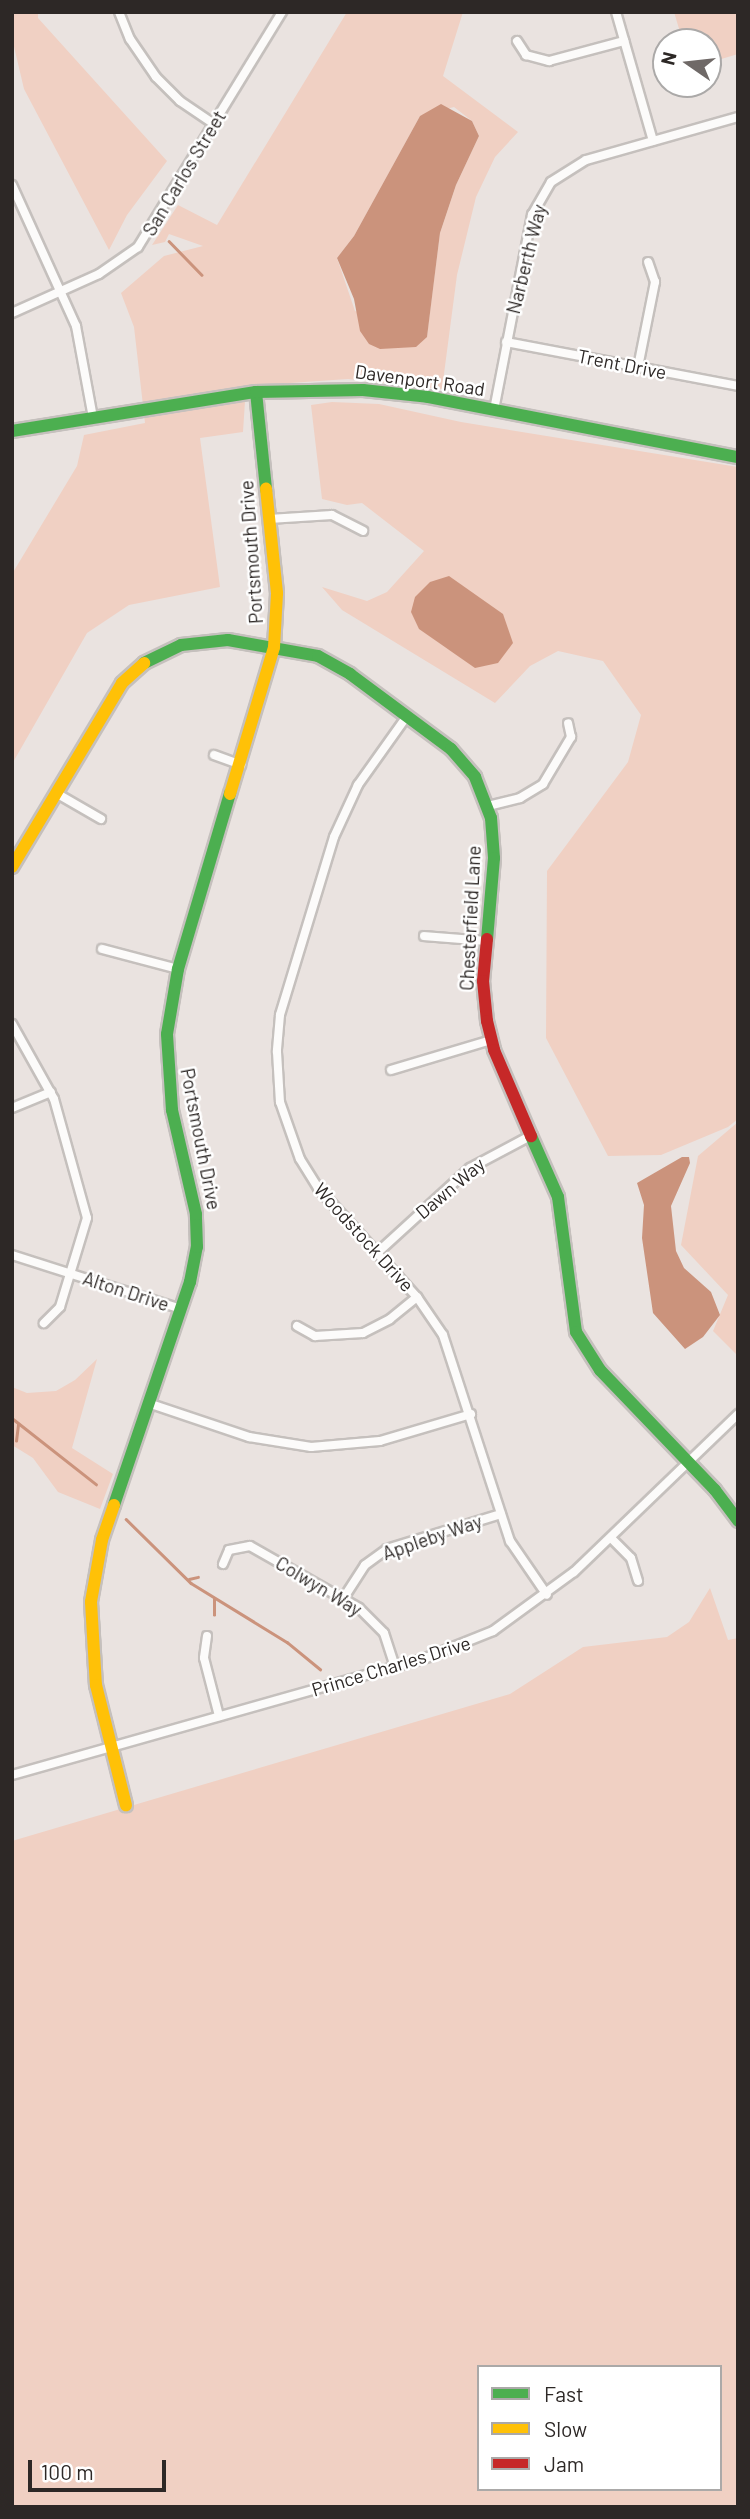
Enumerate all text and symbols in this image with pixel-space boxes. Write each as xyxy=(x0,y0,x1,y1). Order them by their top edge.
north arrow xyxy=(652,28,722,98)
text: N xyxy=(655,49,681,67)
street label: San Carlos Street xyxy=(138,106,230,240)
street label: Narberth Way xyxy=(501,202,551,316)
street label: Trent Drive xyxy=(576,344,668,384)
street label: Davenport Road xyxy=(354,360,486,400)
street label: Portsmouth Drive xyxy=(235,479,267,625)
street label: Chesterfield Lane xyxy=(455,845,485,991)
street label: Portsmouth Drive xyxy=(176,1066,226,1212)
street label: Dawn Way xyxy=(411,1153,489,1223)
street label: Woodstock Drive xyxy=(309,1178,419,1296)
street label: Alton Drive xyxy=(80,1266,172,1316)
street label: Appleby Way xyxy=(379,1509,485,1565)
street label: Colwyn Way xyxy=(272,1551,366,1621)
street label: Prince Charles Drive xyxy=(309,1631,473,1701)
legend xyxy=(477,2365,722,2491)
text: Fast xyxy=(544,2381,584,2406)
text: Slow xyxy=(544,2416,587,2441)
scale bar xyxy=(32,2446,170,2490)
text: Jam xyxy=(544,2451,584,2476)
text: 100 m xyxy=(41,2459,94,2484)

